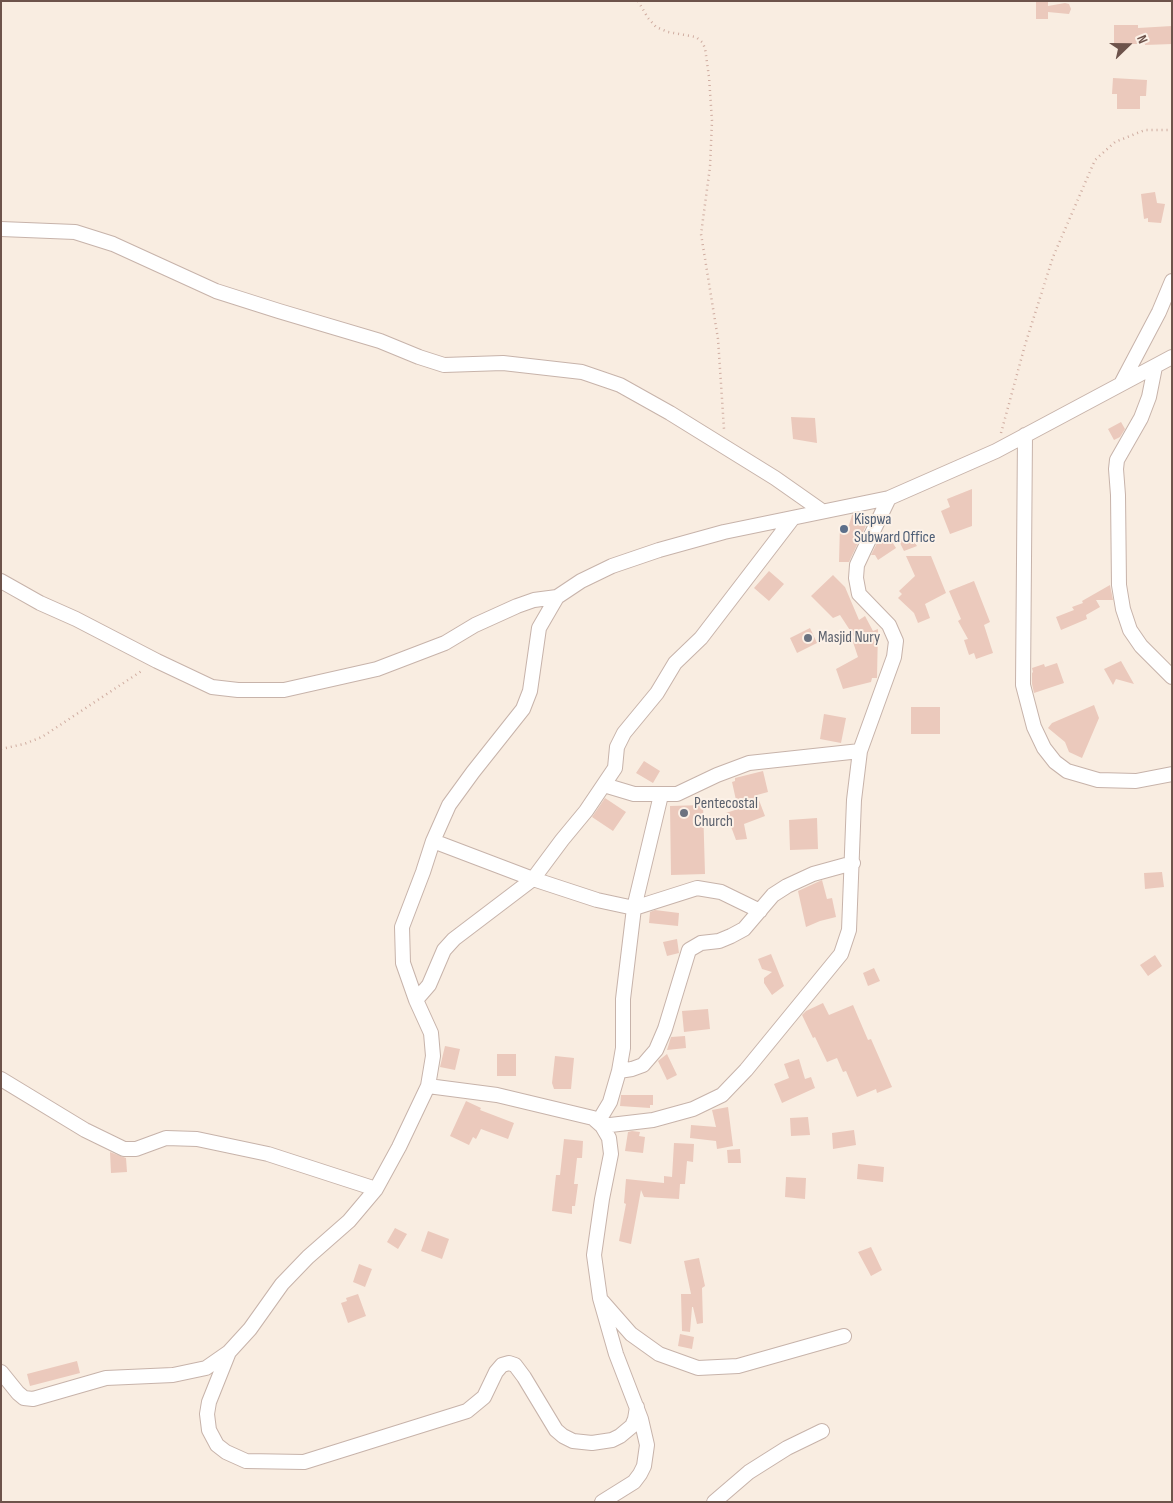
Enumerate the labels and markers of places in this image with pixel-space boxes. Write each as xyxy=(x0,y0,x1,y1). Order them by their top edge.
place label: Kispwa Subward Office xyxy=(854,510,935,548)
marker: Kispwa Subward Office xyxy=(838,523,850,535)
place label: Masjid Nury xyxy=(818,628,880,648)
marker: Masjid Nury xyxy=(802,632,814,644)
place label: Pentecostal Church xyxy=(694,794,758,832)
marker: Pentecostal Church xyxy=(678,807,690,819)

